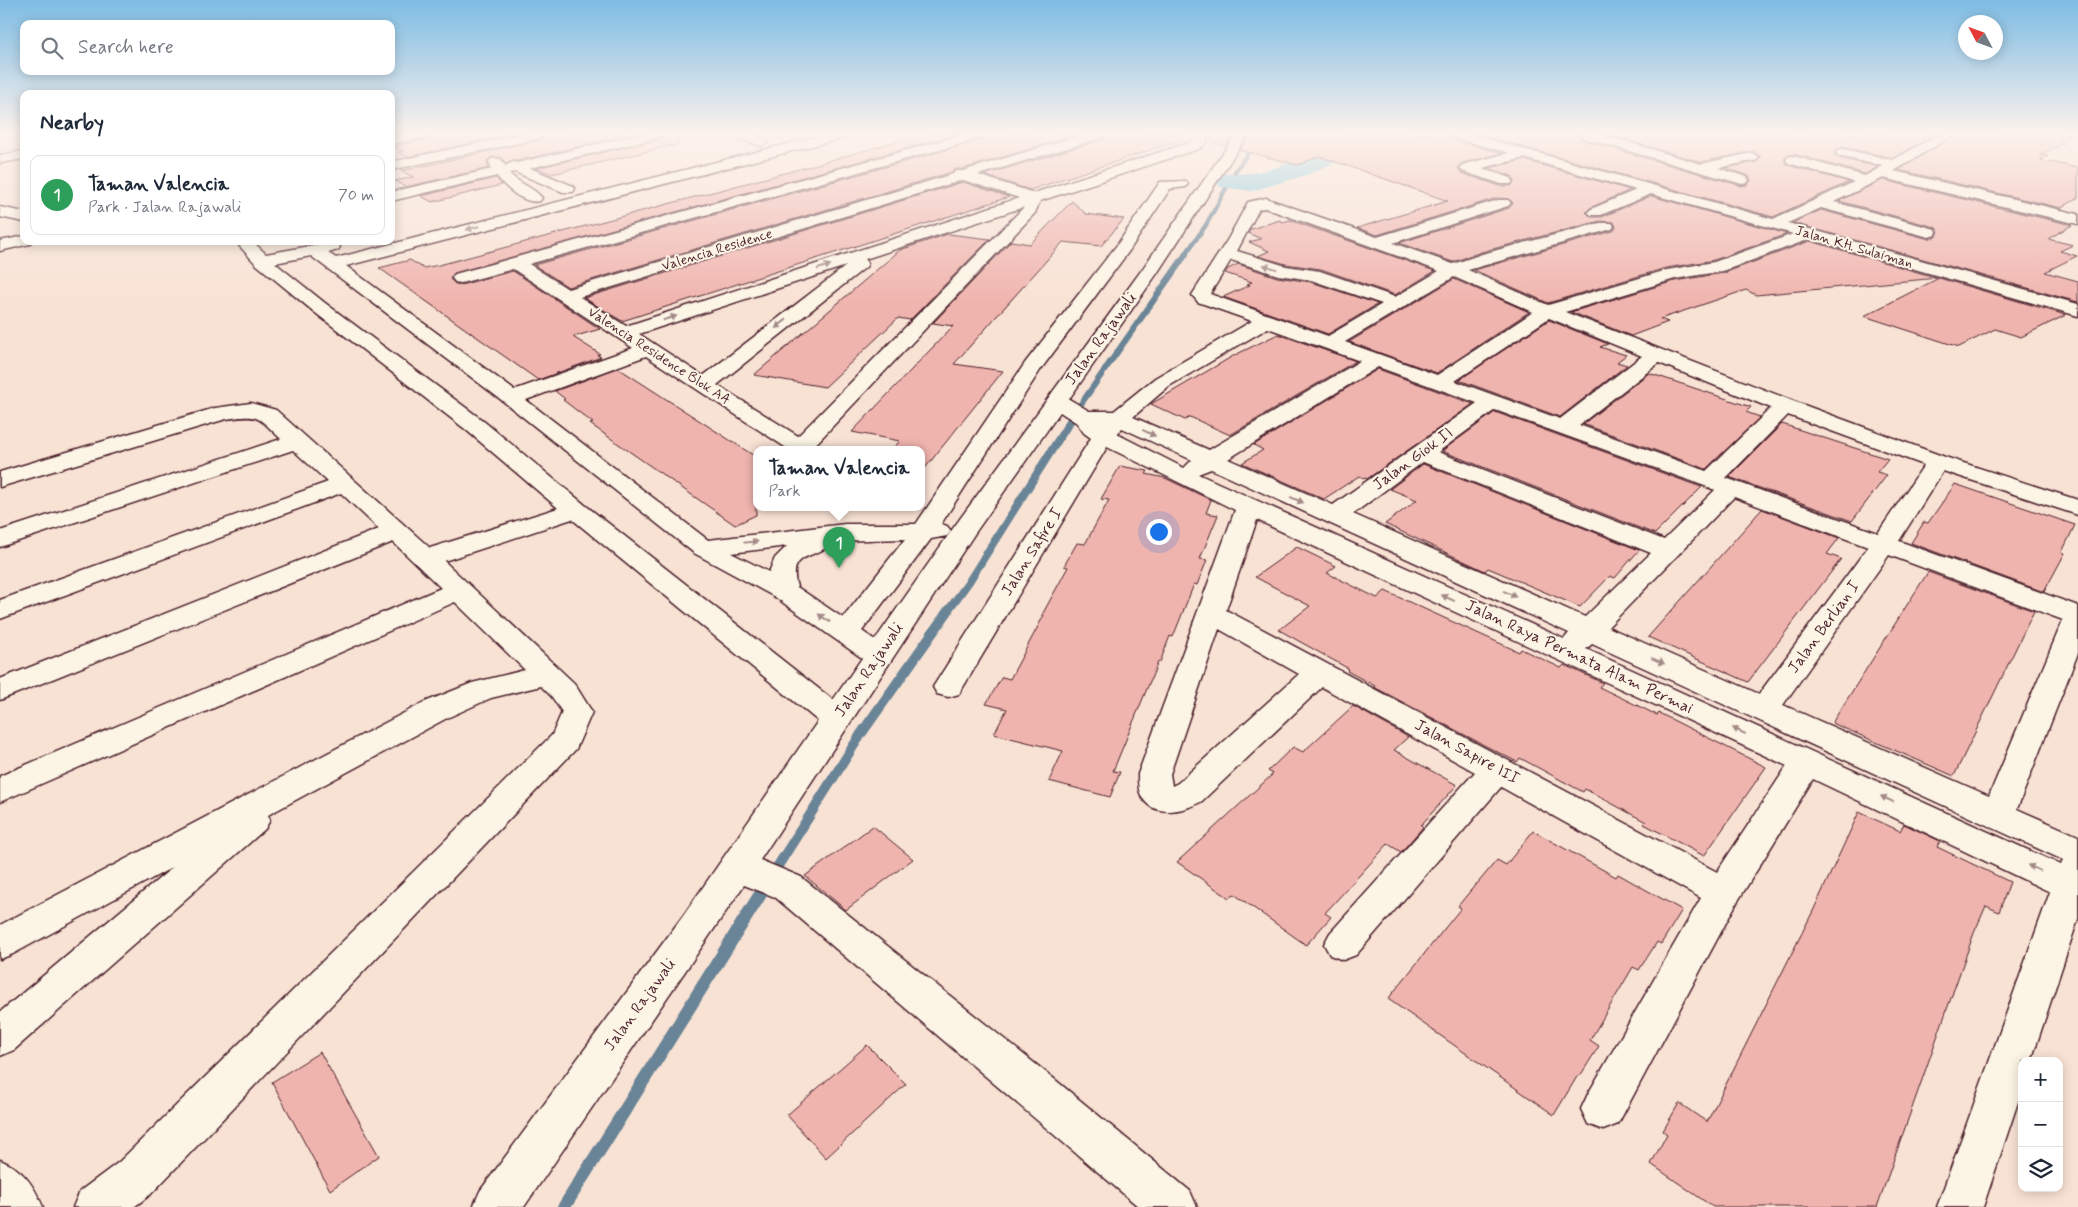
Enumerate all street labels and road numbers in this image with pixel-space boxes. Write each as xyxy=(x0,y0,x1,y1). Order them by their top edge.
street label: Jalan KH. Sulaiman xyxy=(1793,222,1915,272)
street label: Valencia Residence xyxy=(660,225,774,275)
street label: Jalan Rajawali xyxy=(1060,289,1142,389)
street label: Valencia Residence Blok AA xyxy=(584,303,734,409)
street label: Jalan Giok II xyxy=(1369,423,1457,495)
street label: Jalan Safire I xyxy=(997,504,1067,600)
street label: Jalan Berlian I xyxy=(1783,576,1865,678)
street label: Jalan Raya Permata Alam Permai xyxy=(1462,595,1696,719)
street label: Jalan Rajawali xyxy=(830,619,908,721)
street label: Jalan Sapire III xyxy=(1411,715,1523,789)
street label: Jalan Rajawali xyxy=(599,955,681,1055)

